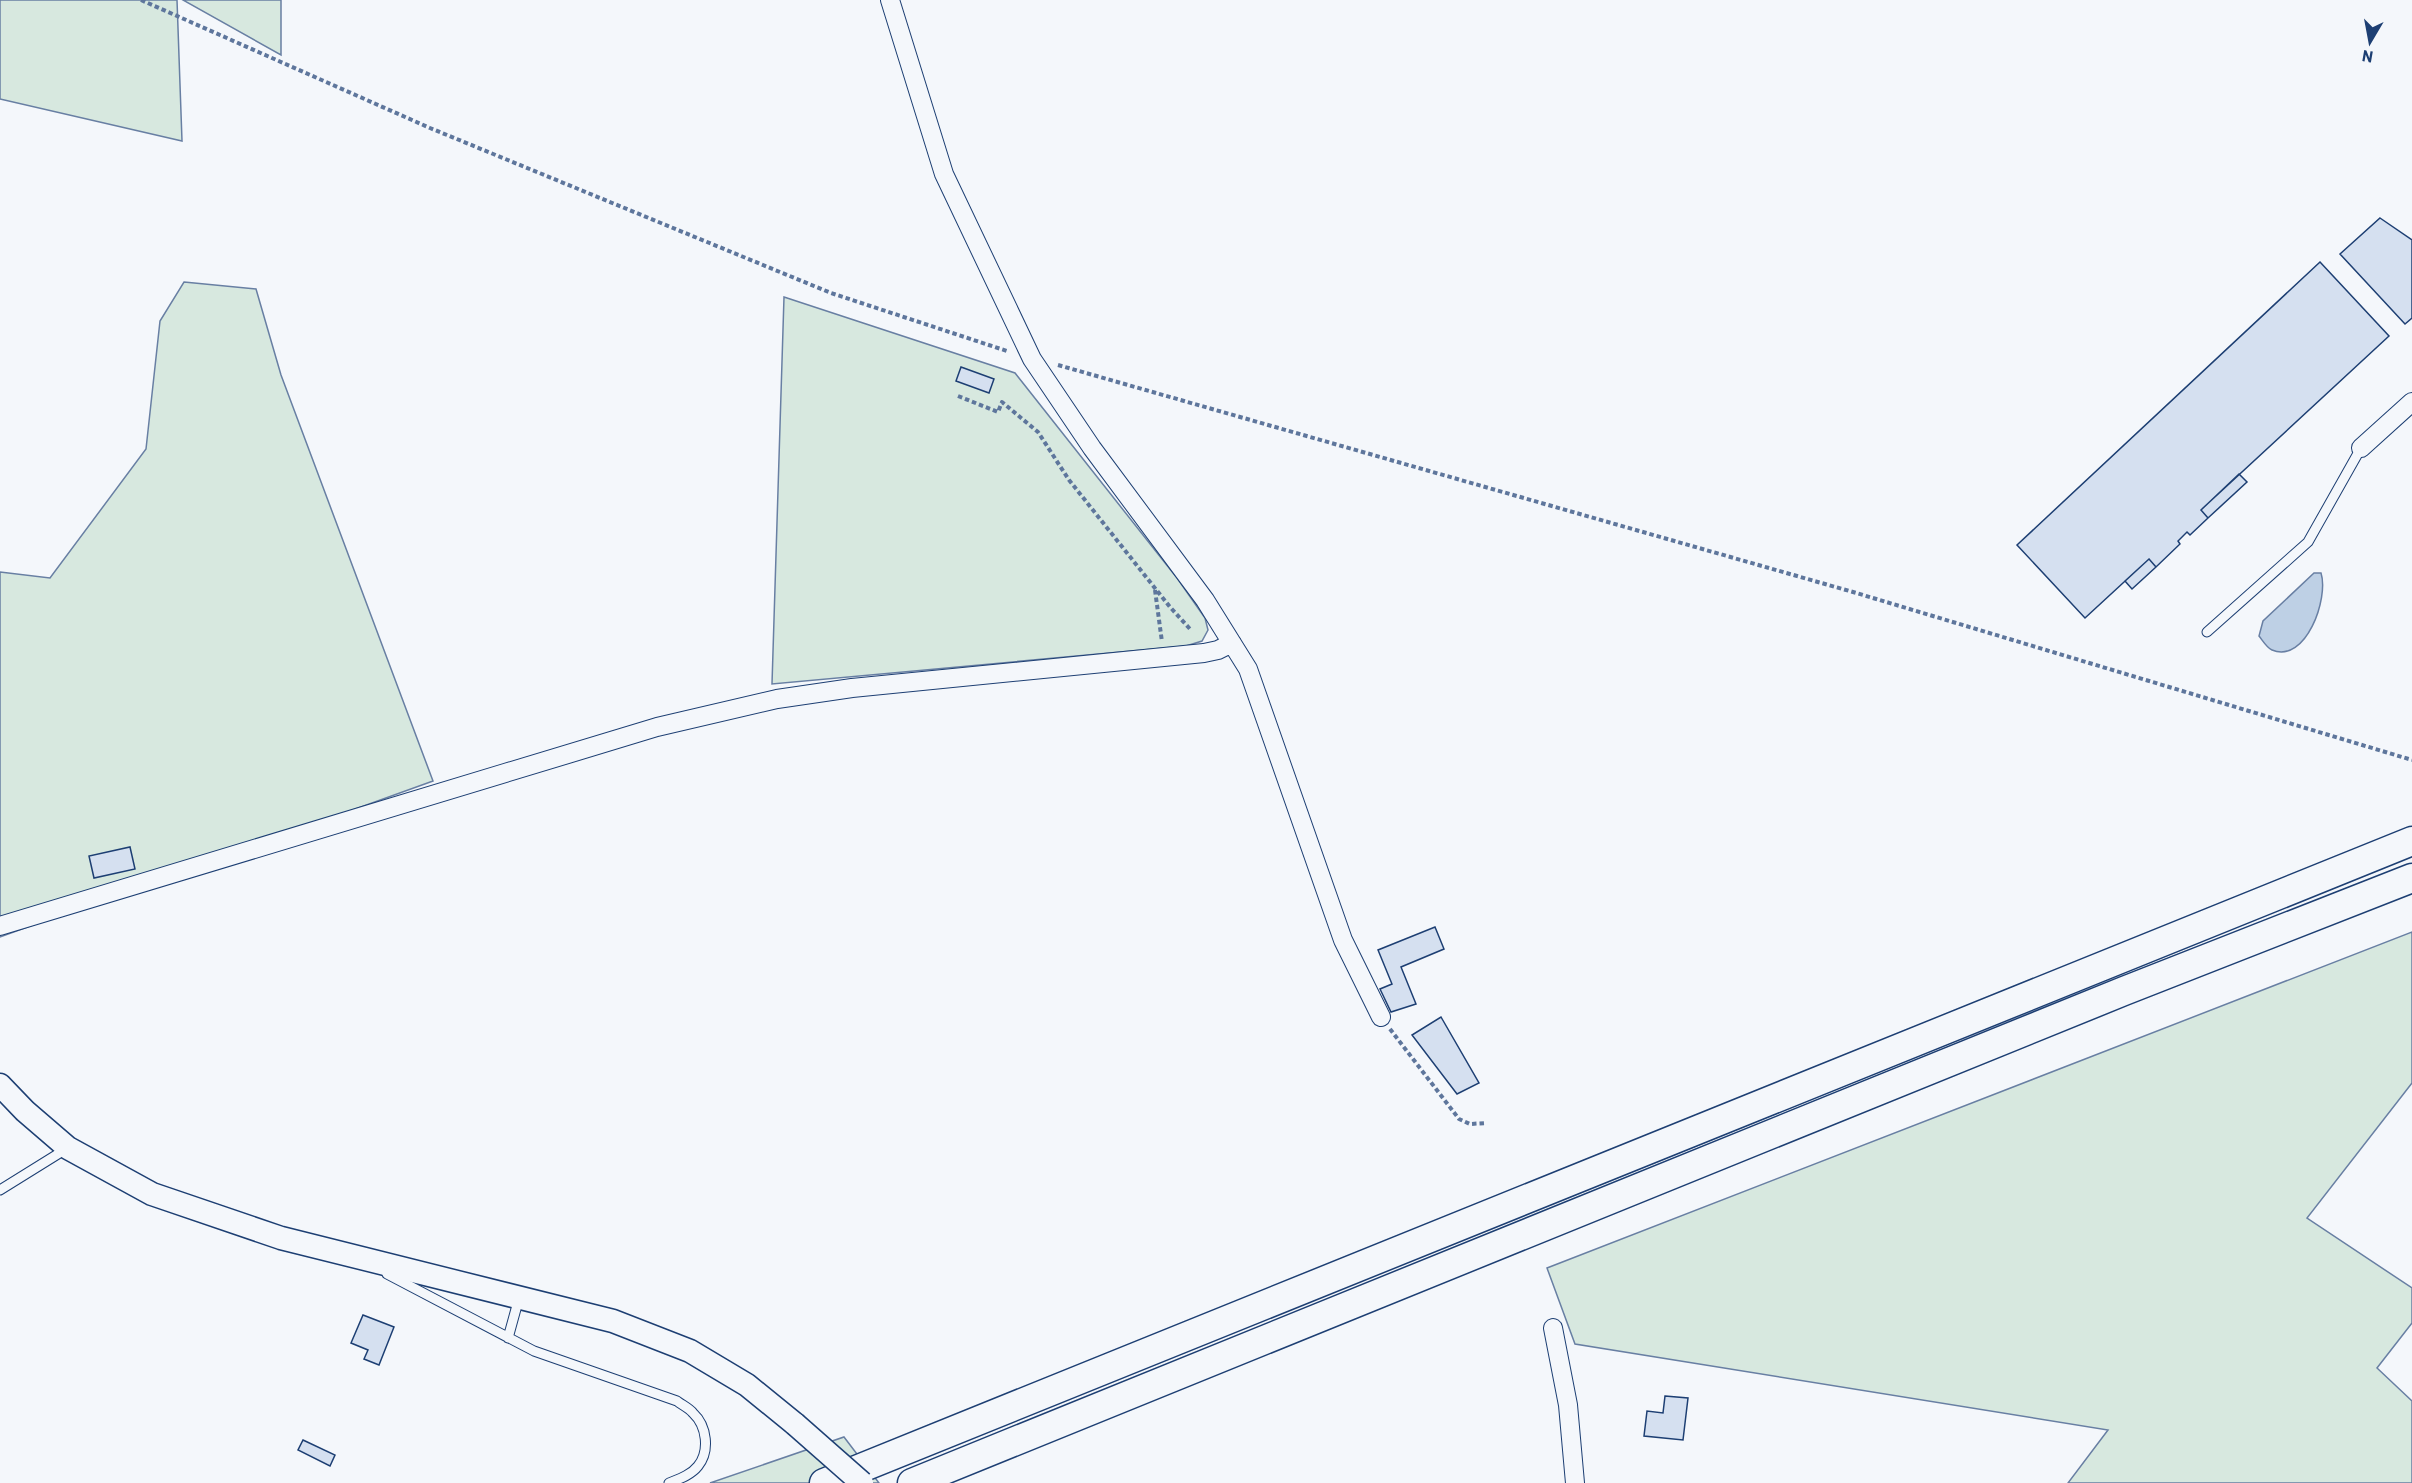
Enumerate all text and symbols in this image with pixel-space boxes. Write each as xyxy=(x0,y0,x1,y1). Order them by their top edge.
north arrow xyxy=(2340,12,2400,72)
text: N xyxy=(2360,47,2374,68)

